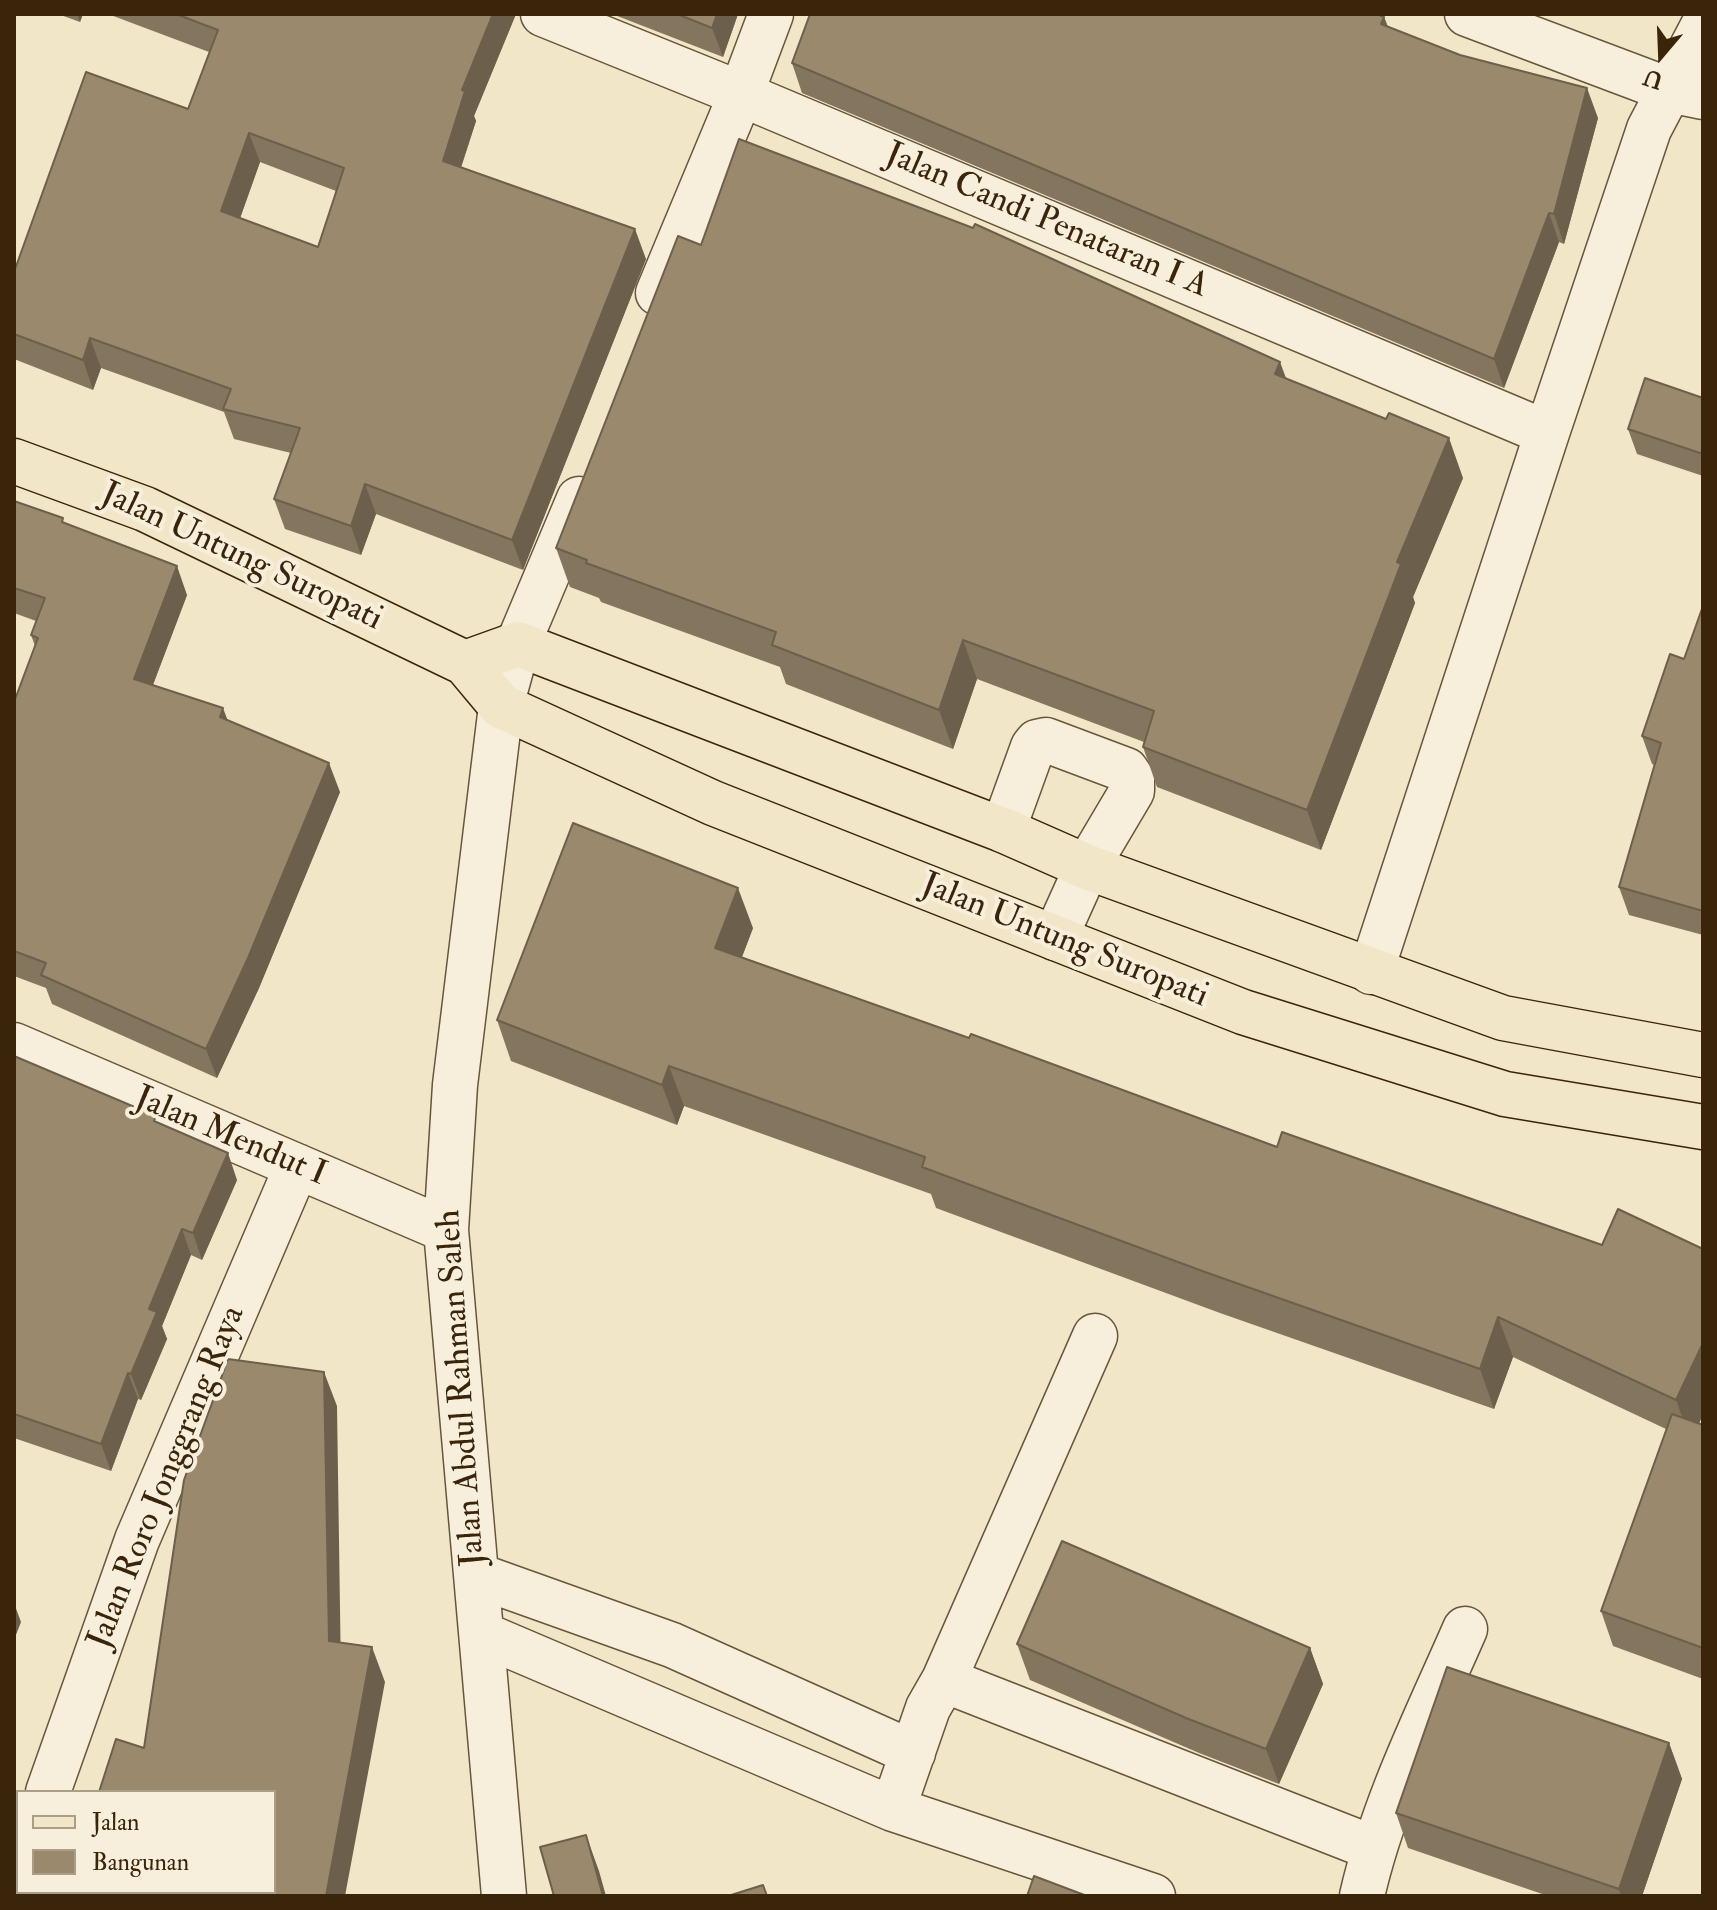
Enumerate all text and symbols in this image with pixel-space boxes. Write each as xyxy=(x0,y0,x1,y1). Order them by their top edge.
north arrow xyxy=(1621,16,1701,96)
text: U xyxy=(1640,62,1666,95)
street label: Jalan Candi Penataran I A xyxy=(878,135,1214,309)
street label: Jalan Untung Suropati xyxy=(94,475,388,641)
street label: Jalan Untung Suropati xyxy=(915,866,1213,1018)
street label: Jalan Mendut I xyxy=(128,1079,332,1197)
street label: Jalan Abdul Rahman Saleh xyxy=(430,1208,496,1568)
street label: Jalan Roro Jonggrang Raya xyxy=(80,1301,256,1655)
legend xyxy=(16,1790,276,1894)
text: Jalan xyxy=(92,1807,139,1838)
text: Bangunan xyxy=(92,1847,189,1878)

